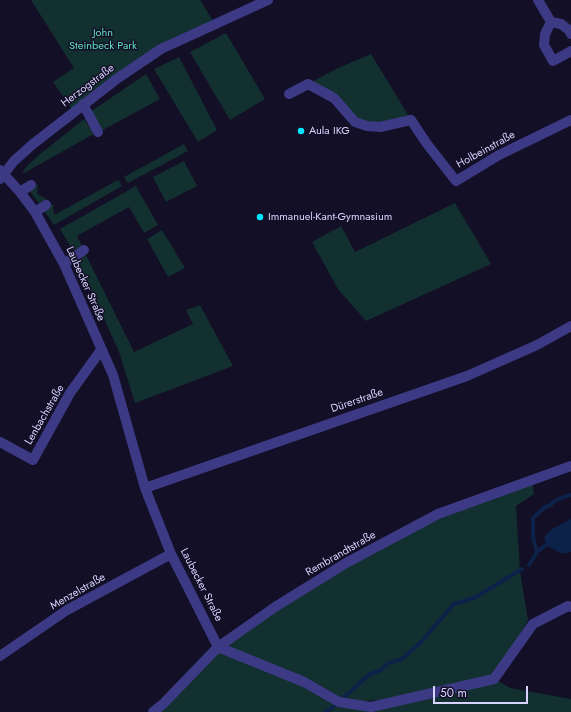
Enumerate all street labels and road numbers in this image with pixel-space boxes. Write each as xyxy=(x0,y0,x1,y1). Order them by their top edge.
street label: Herzogstraße xyxy=(59,62,117,110)
street label: Holbeinstraße xyxy=(454,128,518,172)
street label: Laubecker Straße xyxy=(63,245,107,323)
street label: Lenbachstraße xyxy=(23,383,67,447)
street label: Dürerstraße xyxy=(329,386,385,416)
street label: Rembrandtstraße xyxy=(304,529,378,579)
street label: Laubecker Straße xyxy=(177,546,225,624)
street label: Menzelstraße xyxy=(48,571,108,613)

